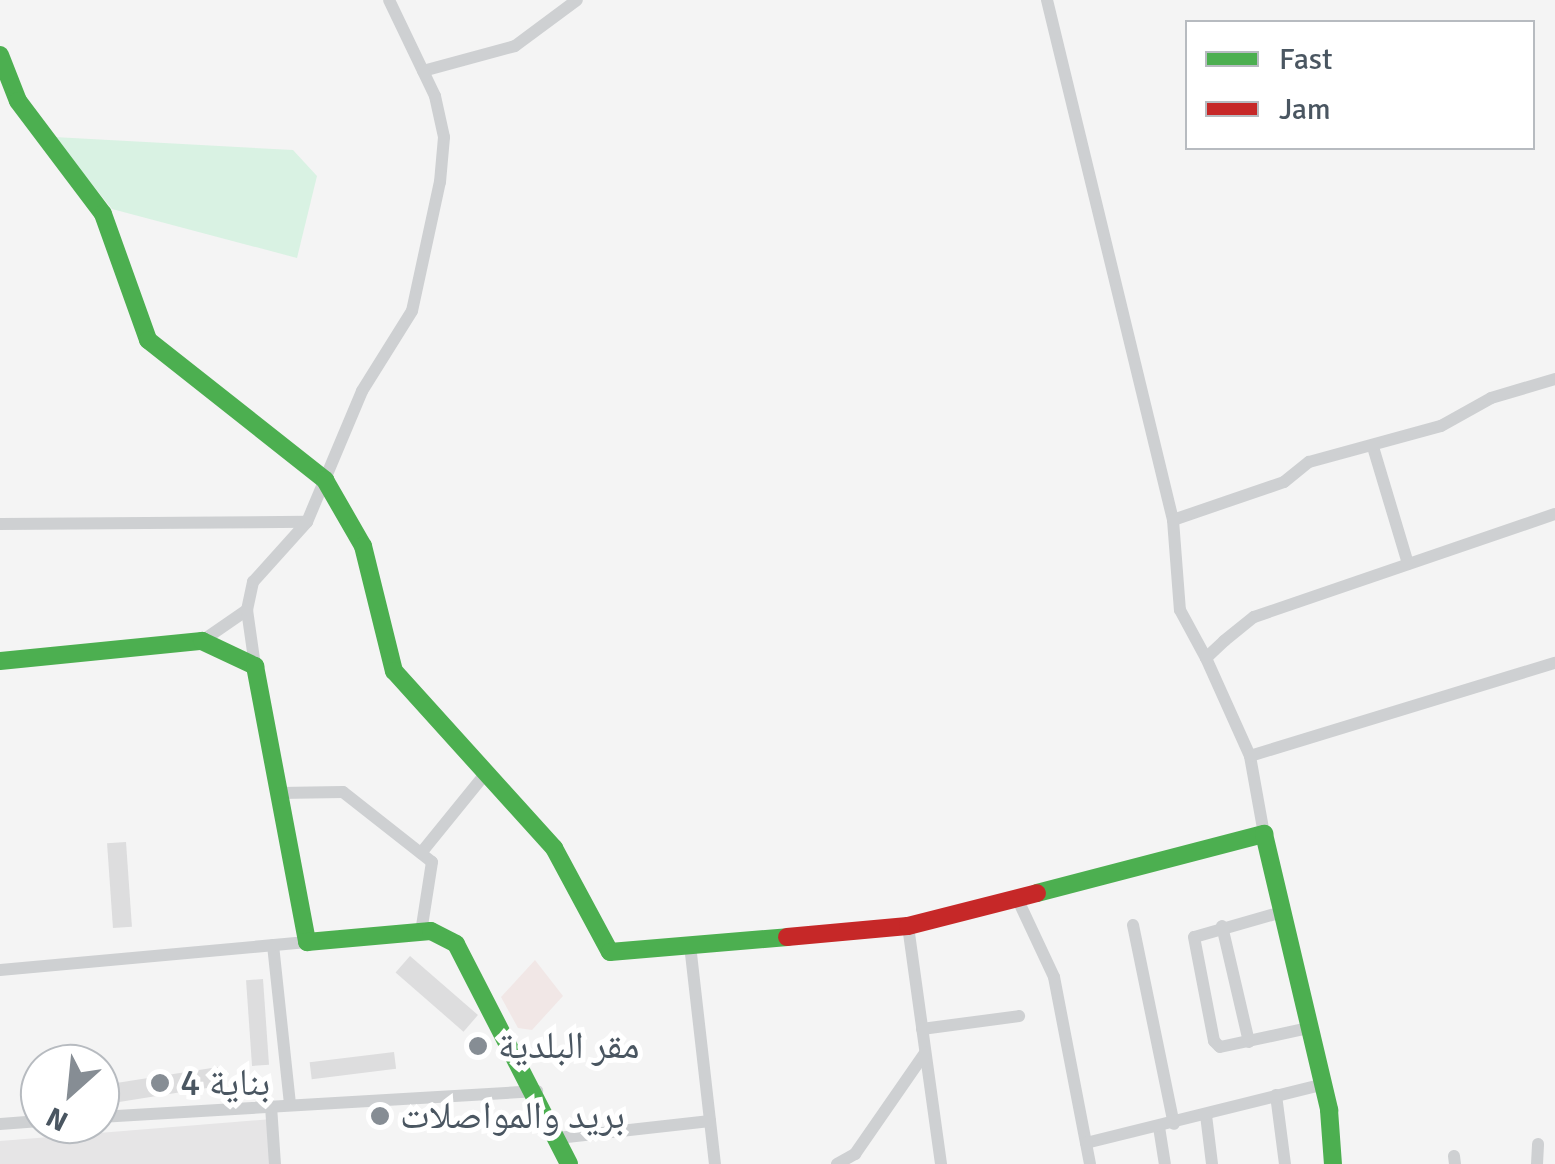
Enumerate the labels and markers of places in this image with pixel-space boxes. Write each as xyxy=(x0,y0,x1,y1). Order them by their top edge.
place label: مقر البلدية xyxy=(498,1023,639,1069)
marker: مقر البلدية xyxy=(467,1035,489,1057)
place label: بناية 4 xyxy=(180,1060,270,1106)
marker: بناية 4 xyxy=(149,1072,171,1094)
place label: بريد والمواصلات xyxy=(400,1093,625,1139)
marker: بريد والمواصلات xyxy=(369,1105,391,1127)

